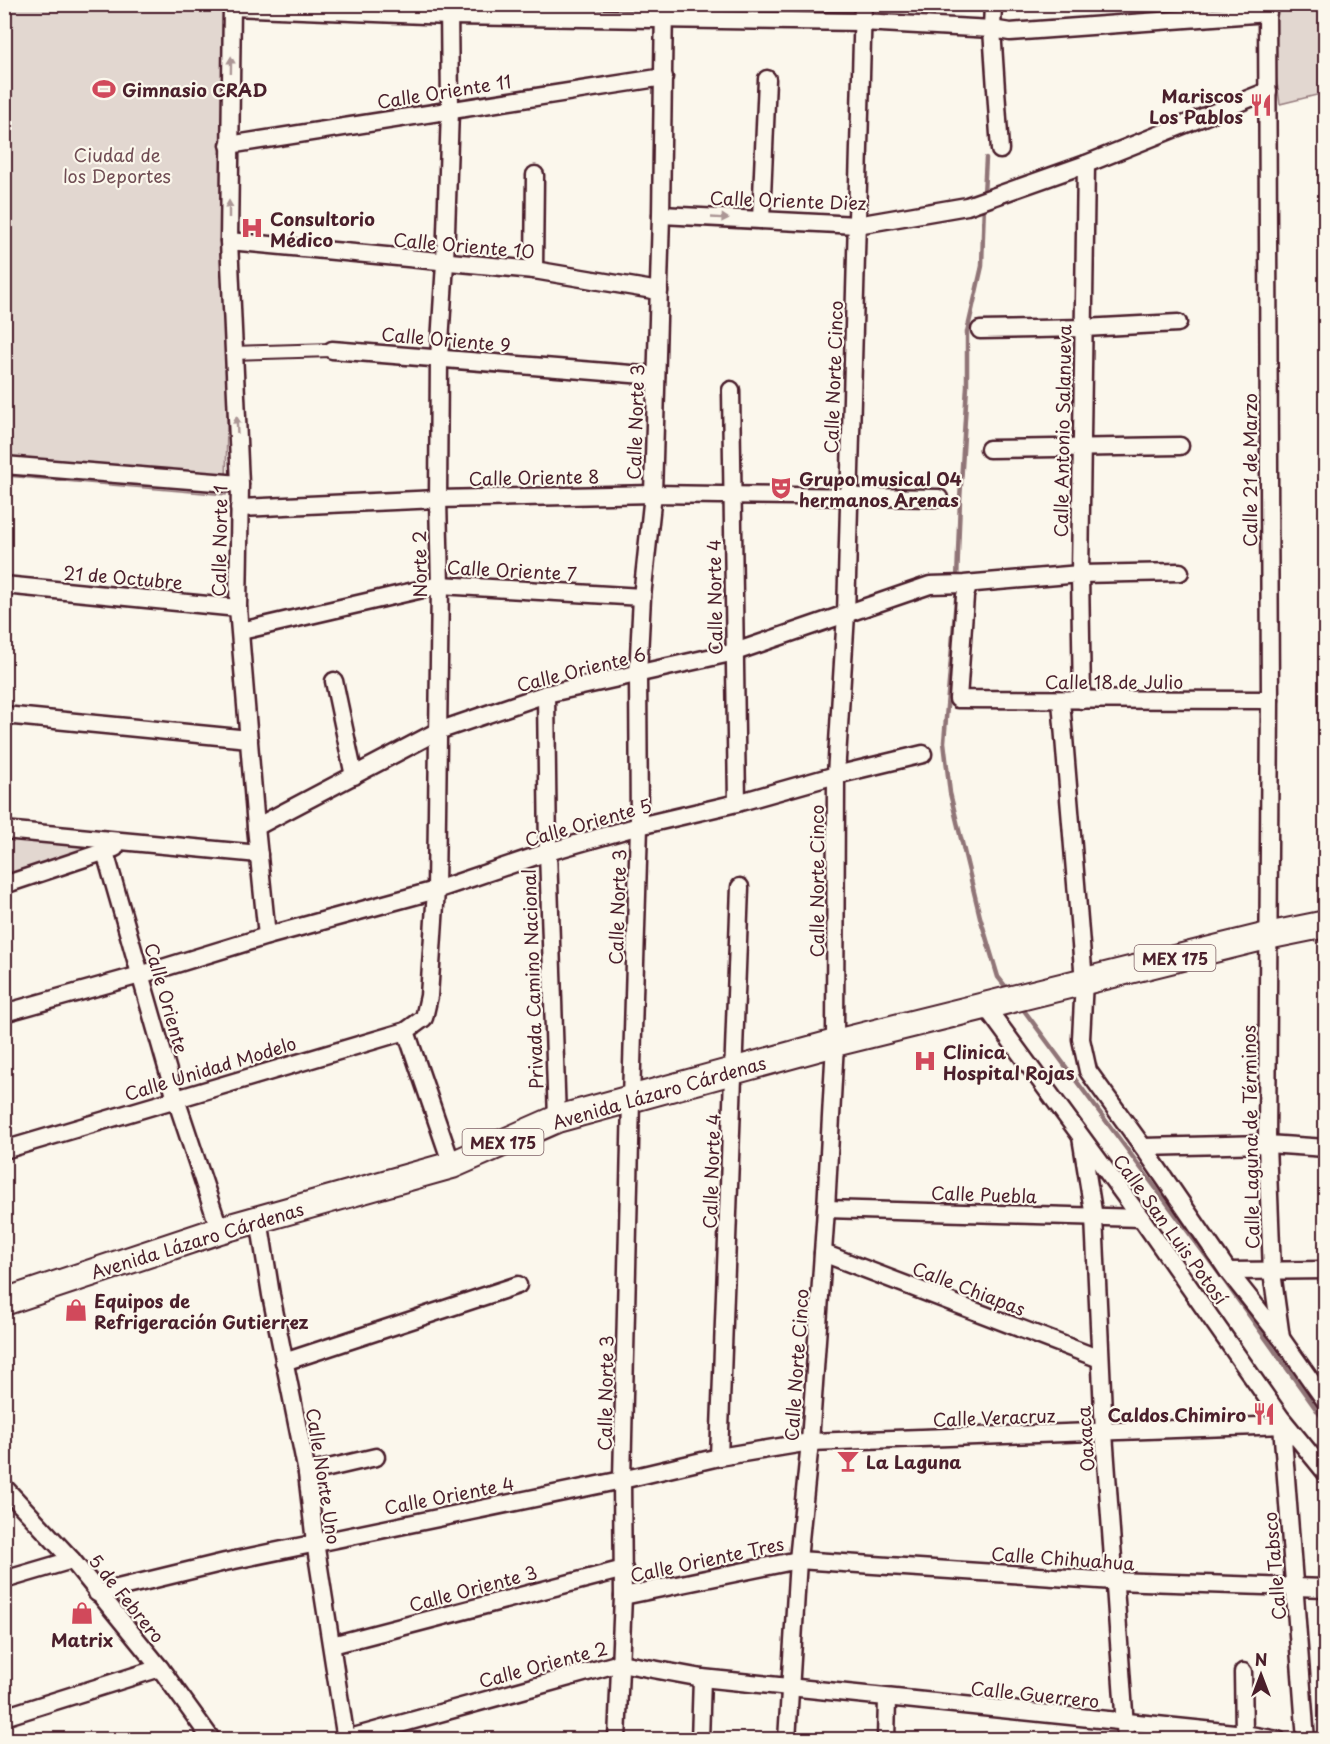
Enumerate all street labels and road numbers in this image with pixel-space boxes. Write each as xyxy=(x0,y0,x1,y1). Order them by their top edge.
street label: Calle Oriente 11 xyxy=(375,67,513,115)
street label: Calle Oriente Diez xyxy=(709,184,867,216)
street label: Calle Oriente 10 xyxy=(392,225,536,265)
street label: Calle Norte Cinco xyxy=(817,300,849,454)
street label: Calle Oriente 9 xyxy=(380,320,512,358)
street label: Calle Antonio Salanueva xyxy=(1047,324,1077,538)
street label: Calle Norte 3 xyxy=(619,364,651,480)
street label: Calle 21 de Marzo xyxy=(1236,393,1263,547)
street label: Calle Oriente 8 xyxy=(468,462,600,492)
street label: Calle Norte 1 xyxy=(205,485,233,597)
street label: Norte 2 xyxy=(405,530,433,598)
street label: Calle Norte 4 xyxy=(699,539,729,655)
street label: Calle Oriente 7 xyxy=(446,553,578,587)
street label: 21 de Octubre xyxy=(62,558,184,596)
street label: Calle Oriente 6 xyxy=(514,640,648,698)
street label: Calle 18 de Julio xyxy=(1045,668,1183,695)
street label: Calle Oriente 5 xyxy=(521,791,655,853)
street label: Calle Norte Cinco xyxy=(803,805,830,957)
street label: Calle Norte 3 xyxy=(601,849,633,965)
street label: Privada Camino Nacional xyxy=(515,868,549,1090)
street label: Calle Oriente xyxy=(138,939,196,1057)
road number: MEX 175 xyxy=(1134,945,1216,971)
street label: Calle Laguna de Términos xyxy=(1235,1025,1265,1249)
street label: Calle Unidad Modelo xyxy=(121,1029,299,1107)
street label: Avenida Lázaro Cárdenas xyxy=(549,1049,769,1135)
street label: Calle Norte 4 xyxy=(695,1113,727,1229)
road number: MEX 175 xyxy=(462,1129,544,1155)
street label: Calle San Luis Potosí xyxy=(1107,1148,1235,1310)
street label: Calle Puebla xyxy=(931,1179,1038,1209)
street label: Avenida Lázaro Cárdenas xyxy=(87,1195,307,1285)
street label: Calle Chiapas xyxy=(908,1254,1030,1322)
street label: Calle Norte Cinco xyxy=(777,1288,815,1442)
street label: Calle Norte 3 xyxy=(590,1335,620,1451)
street label: Calle Veracruz xyxy=(932,1401,1056,1433)
street label: Oaxaca xyxy=(1069,1405,1101,1473)
street label: Calle Norte Uno xyxy=(300,1406,348,1546)
street label: Calle Oriente 4 xyxy=(382,1469,516,1521)
street label: Calle Tabsco xyxy=(1256,1511,1292,1621)
street label: Calle Oriente Tres xyxy=(628,1530,786,1588)
street label: Calle Chihuahua xyxy=(990,1540,1136,1577)
street label: 5 de Febrero xyxy=(83,1548,171,1648)
street label: Calle Oriente 3 xyxy=(406,1558,540,1618)
street label: Calle Oriente 2 xyxy=(476,1634,610,1694)
street label: Calle Guerrero xyxy=(969,1674,1101,1714)

